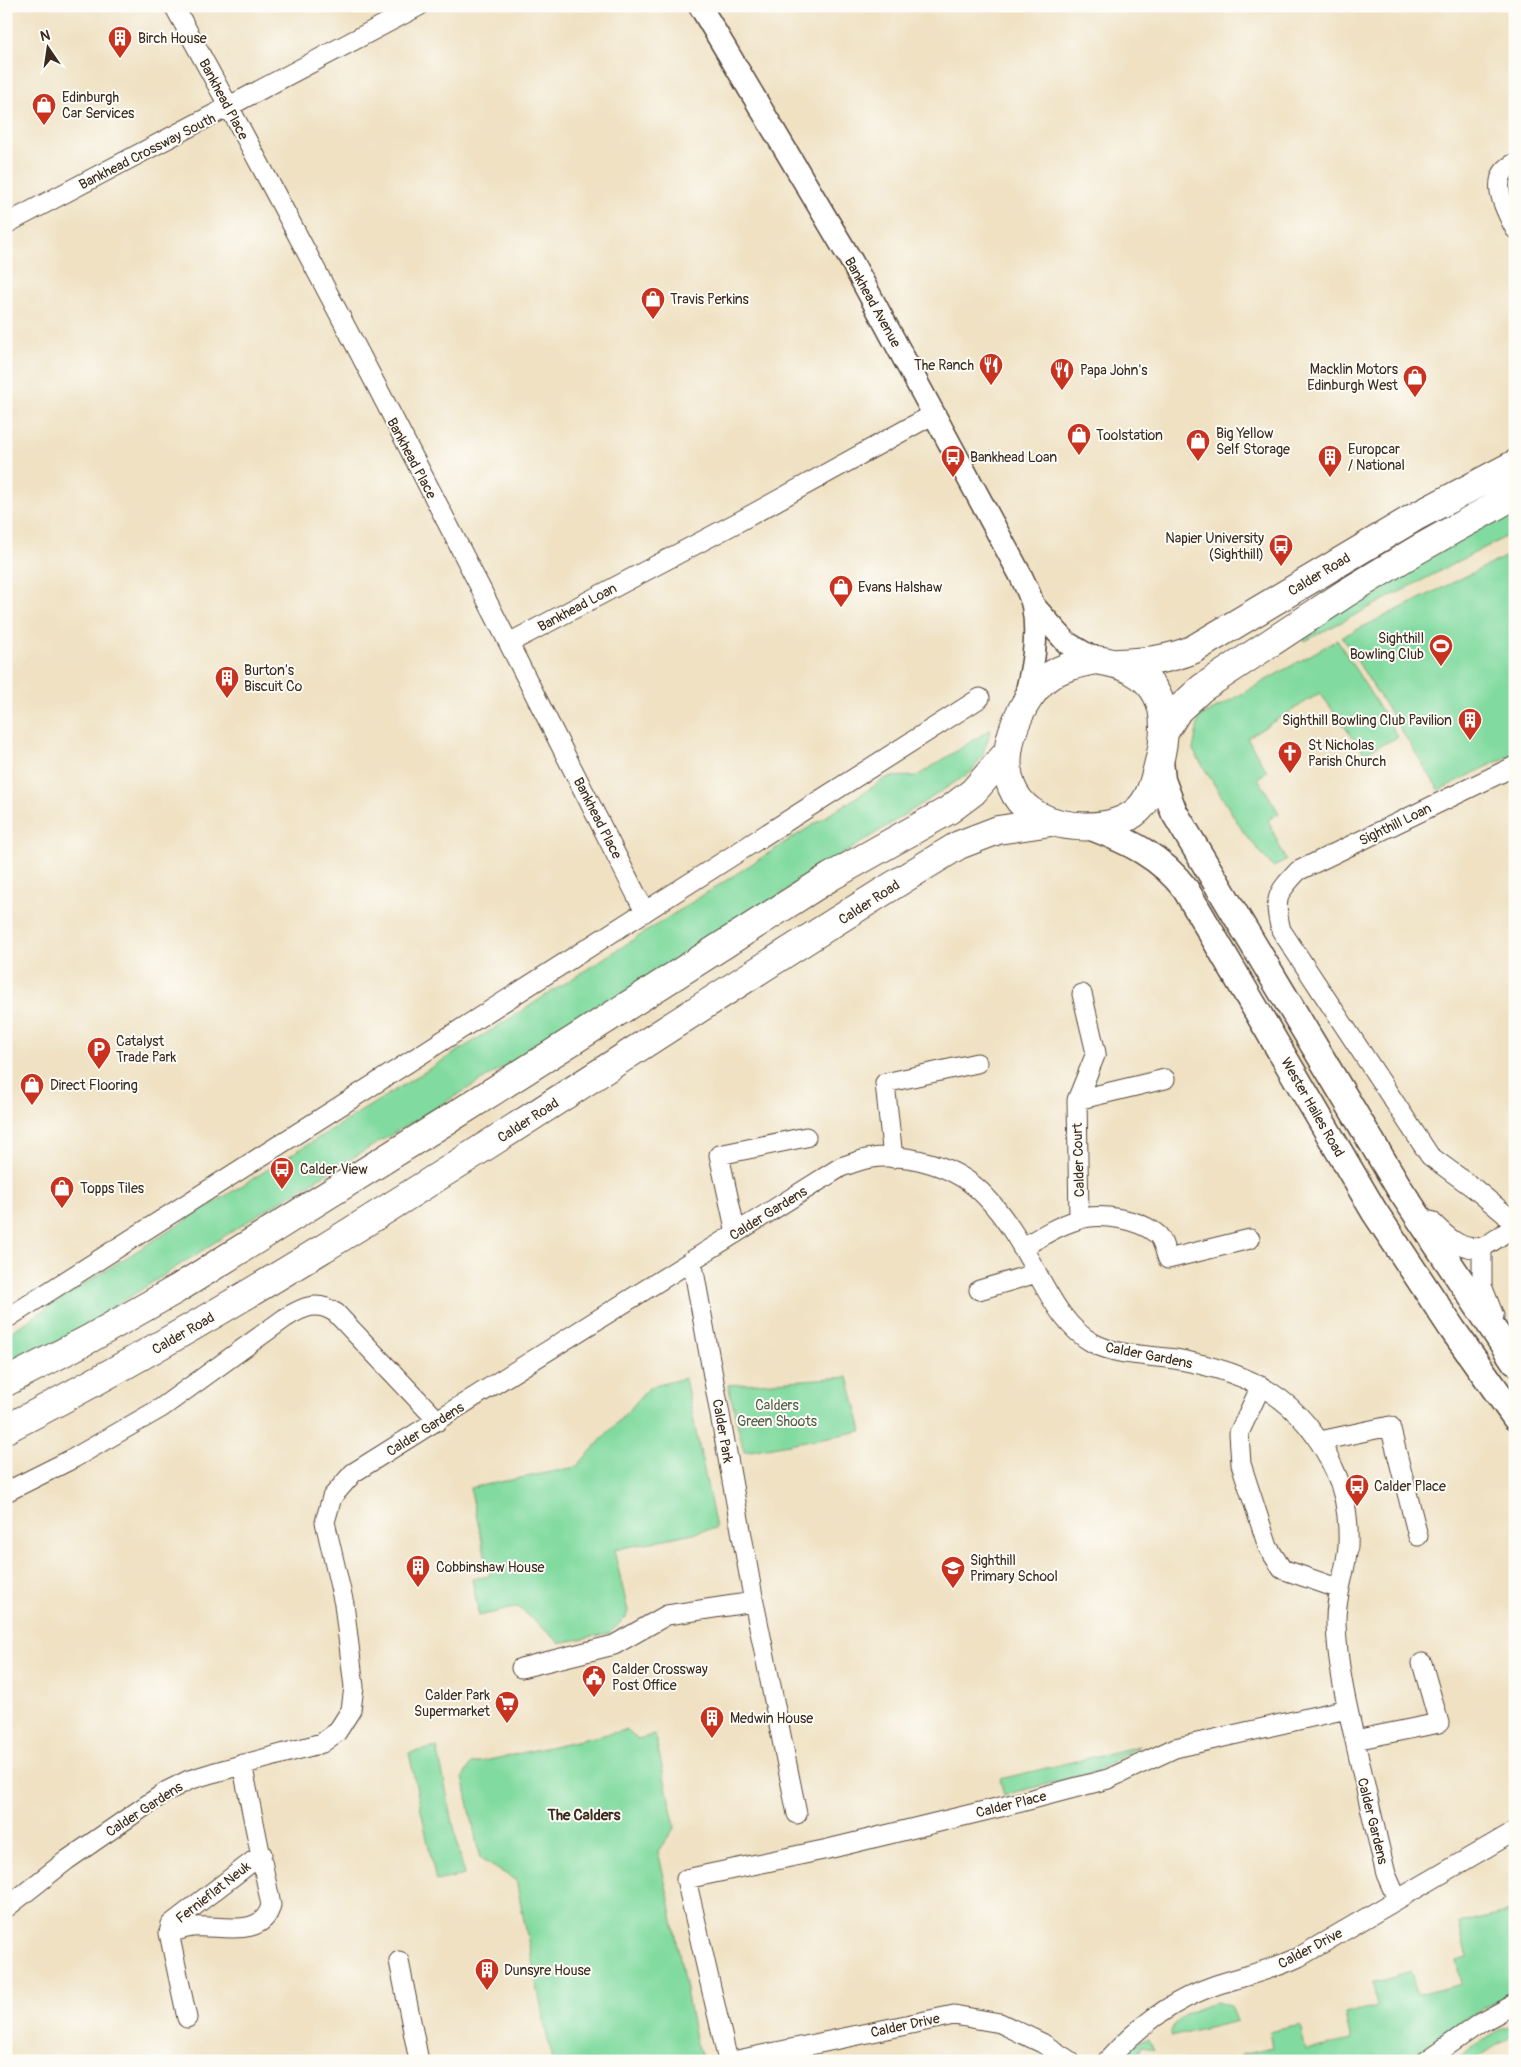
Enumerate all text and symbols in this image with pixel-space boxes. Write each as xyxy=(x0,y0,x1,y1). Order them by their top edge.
north arrow xyxy=(22,22,72,72)
building icon: Birch House xyxy=(107,25,133,59)
text: N xyxy=(39,26,52,45)
place label: Birch House xyxy=(138,30,207,47)
street label: Bankhead Place xyxy=(195,56,252,143)
place label: Edinburgh Car Services xyxy=(62,89,135,122)
shop icon: Edinburgh Car Services xyxy=(31,92,57,126)
street label: Bankhead Crossway South xyxy=(76,110,218,193)
street label: Bankhead Avenue xyxy=(841,254,904,350)
shop icon: Travis Perkins xyxy=(640,286,666,320)
place label: Travis Perkins xyxy=(670,291,749,308)
restaurant icon: The Ranch xyxy=(978,352,1004,386)
place label: The Ranch xyxy=(914,357,974,374)
restaurant icon: Papa John's xyxy=(1049,357,1075,391)
place label: Macklin Motors Edinburgh West xyxy=(1307,361,1399,394)
place label: Papa John's xyxy=(1080,362,1148,379)
shop icon: Macklin Motors Edinburgh West xyxy=(1402,364,1428,398)
street label: Bankhead Place xyxy=(383,415,440,502)
shop icon: Toolstation xyxy=(1066,422,1092,456)
place label: Big Yellow Self Storage xyxy=(1216,425,1290,458)
place label: Toolstation xyxy=(1096,427,1163,444)
shop icon: Big Yellow Self Storage xyxy=(1185,428,1211,462)
place label: Europcar / National xyxy=(1348,441,1405,474)
bus stop icon: Bankhead Loan xyxy=(940,444,966,478)
building icon: Europcar / National xyxy=(1317,444,1343,478)
place label: Bankhead Loan xyxy=(970,449,1057,466)
place label: Napier University (Sighthill) xyxy=(1165,530,1264,563)
bus stop icon: Napier University (Sighthill) xyxy=(1268,533,1294,567)
street label: Calder Road xyxy=(1285,549,1353,600)
shop icon: Evans Halshaw xyxy=(828,574,854,608)
street label: Bankhead Loan xyxy=(535,579,620,635)
place label: Evans Halshaw xyxy=(858,579,943,596)
place label: Sighthill Bowling Club xyxy=(1350,630,1424,663)
sports icon: Sighthill Bowling Club xyxy=(1428,633,1454,667)
place label: Burton's Biscuit Co xyxy=(244,662,303,695)
building icon: Burton's Biscuit Co xyxy=(214,665,240,699)
building icon: Sighthill Bowling Club Pavilion xyxy=(1457,707,1483,741)
place label: Sighthill Bowling Club Pavilion xyxy=(1282,712,1452,729)
place label: St Nicholas Parish Church xyxy=(1308,737,1386,770)
church icon: St Nicholas Parish Church xyxy=(1277,740,1303,774)
street label: Bankhead Place xyxy=(570,775,625,862)
street label: Sighthill Loan xyxy=(1356,800,1434,849)
street label: Calder Road xyxy=(836,876,903,928)
place label: Catalyst Trade Park xyxy=(116,1033,176,1066)
parking icon: Catalyst Trade Park xyxy=(86,1036,112,1070)
street label: Wester Hailes Road xyxy=(1277,1054,1348,1160)
shop icon: Direct Flooring xyxy=(19,1072,45,1106)
place label: Direct Flooring xyxy=(50,1077,138,1094)
street label: Calder Road xyxy=(495,1094,562,1146)
street label: Calder Court xyxy=(1069,1122,1088,1197)
bus stop icon: Calder View xyxy=(269,1156,295,1190)
place label: Calder View xyxy=(300,1161,368,1178)
shop icon: Topps Tiles xyxy=(49,1175,75,1209)
place label: Topps Tiles xyxy=(80,1180,145,1197)
street label: Calder Gardens xyxy=(726,1182,811,1244)
street label: Calder Road xyxy=(149,1309,218,1358)
street label: Calder Gardens xyxy=(1104,1339,1195,1372)
park label: Calders Green Shoots xyxy=(737,1397,818,1430)
street label: Calder Gardens xyxy=(383,1398,468,1460)
street label: Calder Park xyxy=(708,1398,737,1465)
bus stop icon: Calder Place xyxy=(1344,1473,1370,1507)
place label: Calder Place xyxy=(1374,1478,1446,1495)
place label: Sighthill Primary School xyxy=(970,1552,1058,1585)
building icon: Cobbinshaw House xyxy=(405,1554,431,1588)
school or university icon: Sighthill Primary School xyxy=(940,1555,966,1589)
place label: Cobbinshaw House xyxy=(436,1559,544,1576)
place label: Calder Crossway Post Office xyxy=(612,1661,708,1694)
public building icon: Calder Crossway Post Office xyxy=(581,1664,607,1698)
place label: Calder Park Supermarket xyxy=(414,1687,490,1720)
supermarket icon: Calder Park Supermarket xyxy=(494,1690,520,1724)
building icon: Medwin House xyxy=(699,1705,725,1739)
place label: Medwin House xyxy=(730,1710,813,1727)
street label: Calder Gardens xyxy=(1354,1776,1392,1867)
street label: Calder Gardens xyxy=(103,1778,187,1841)
street label: Calder Place xyxy=(974,1788,1048,1821)
district label: The Calders xyxy=(547,1806,621,1825)
street label: Fernieflat Neuk xyxy=(173,1858,254,1927)
street label: Calder Drive xyxy=(1275,1924,1345,1972)
building icon: Dunsyre House xyxy=(474,1957,500,1991)
place label: Dunsyre House xyxy=(504,1962,591,1979)
street label: Calder Drive xyxy=(869,2010,941,2041)

